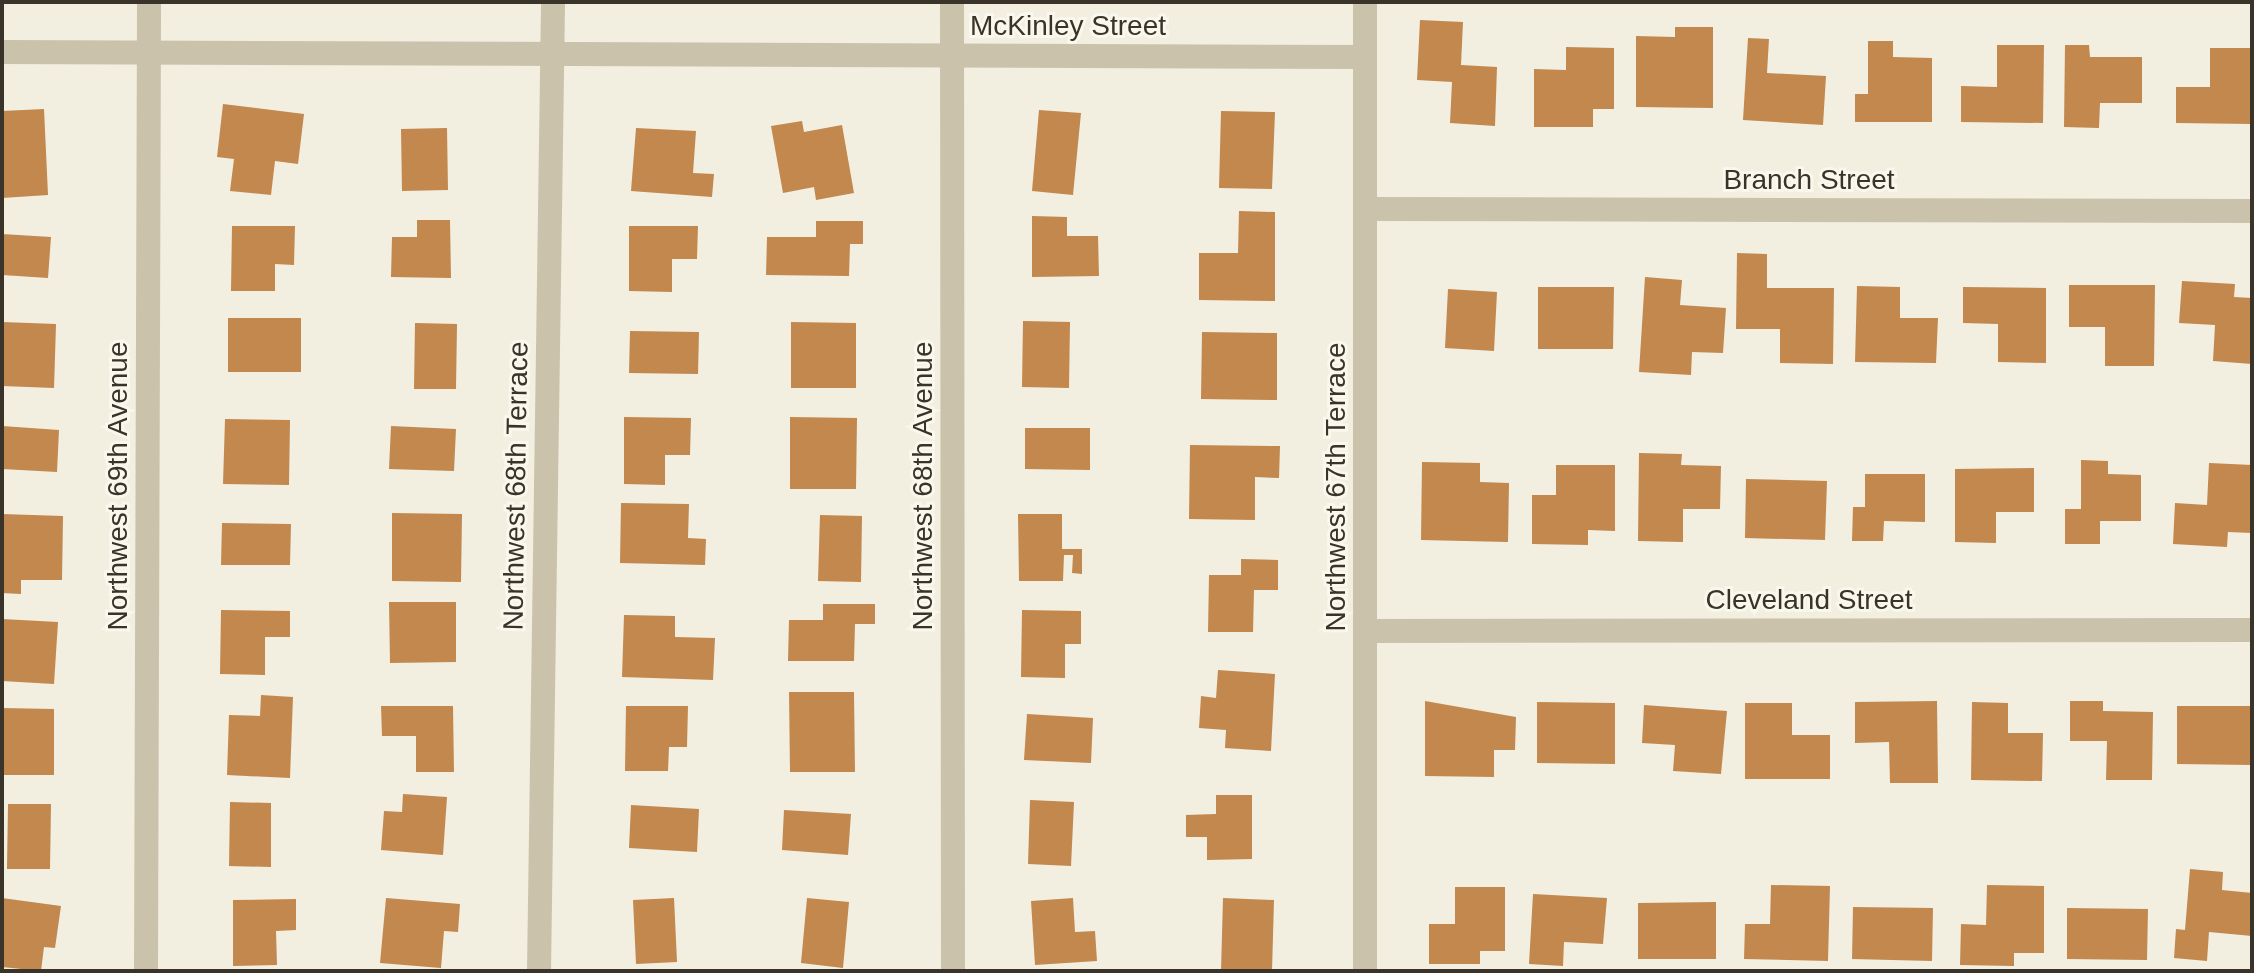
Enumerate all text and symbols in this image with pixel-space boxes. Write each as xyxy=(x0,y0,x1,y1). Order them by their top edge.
street label: McKinley Street xyxy=(970,9,1166,43)
street label: Branch Street xyxy=(1723,163,1895,197)
street label: Northwest 69th Avenue xyxy=(101,341,135,631)
street label: Northwest 68th Terrace xyxy=(497,341,535,631)
street label: Northwest 68th Avenue xyxy=(906,341,940,631)
street label: Northwest 67th Terrace xyxy=(1319,342,1353,632)
street label: Cleveland Street xyxy=(1705,583,1913,617)

